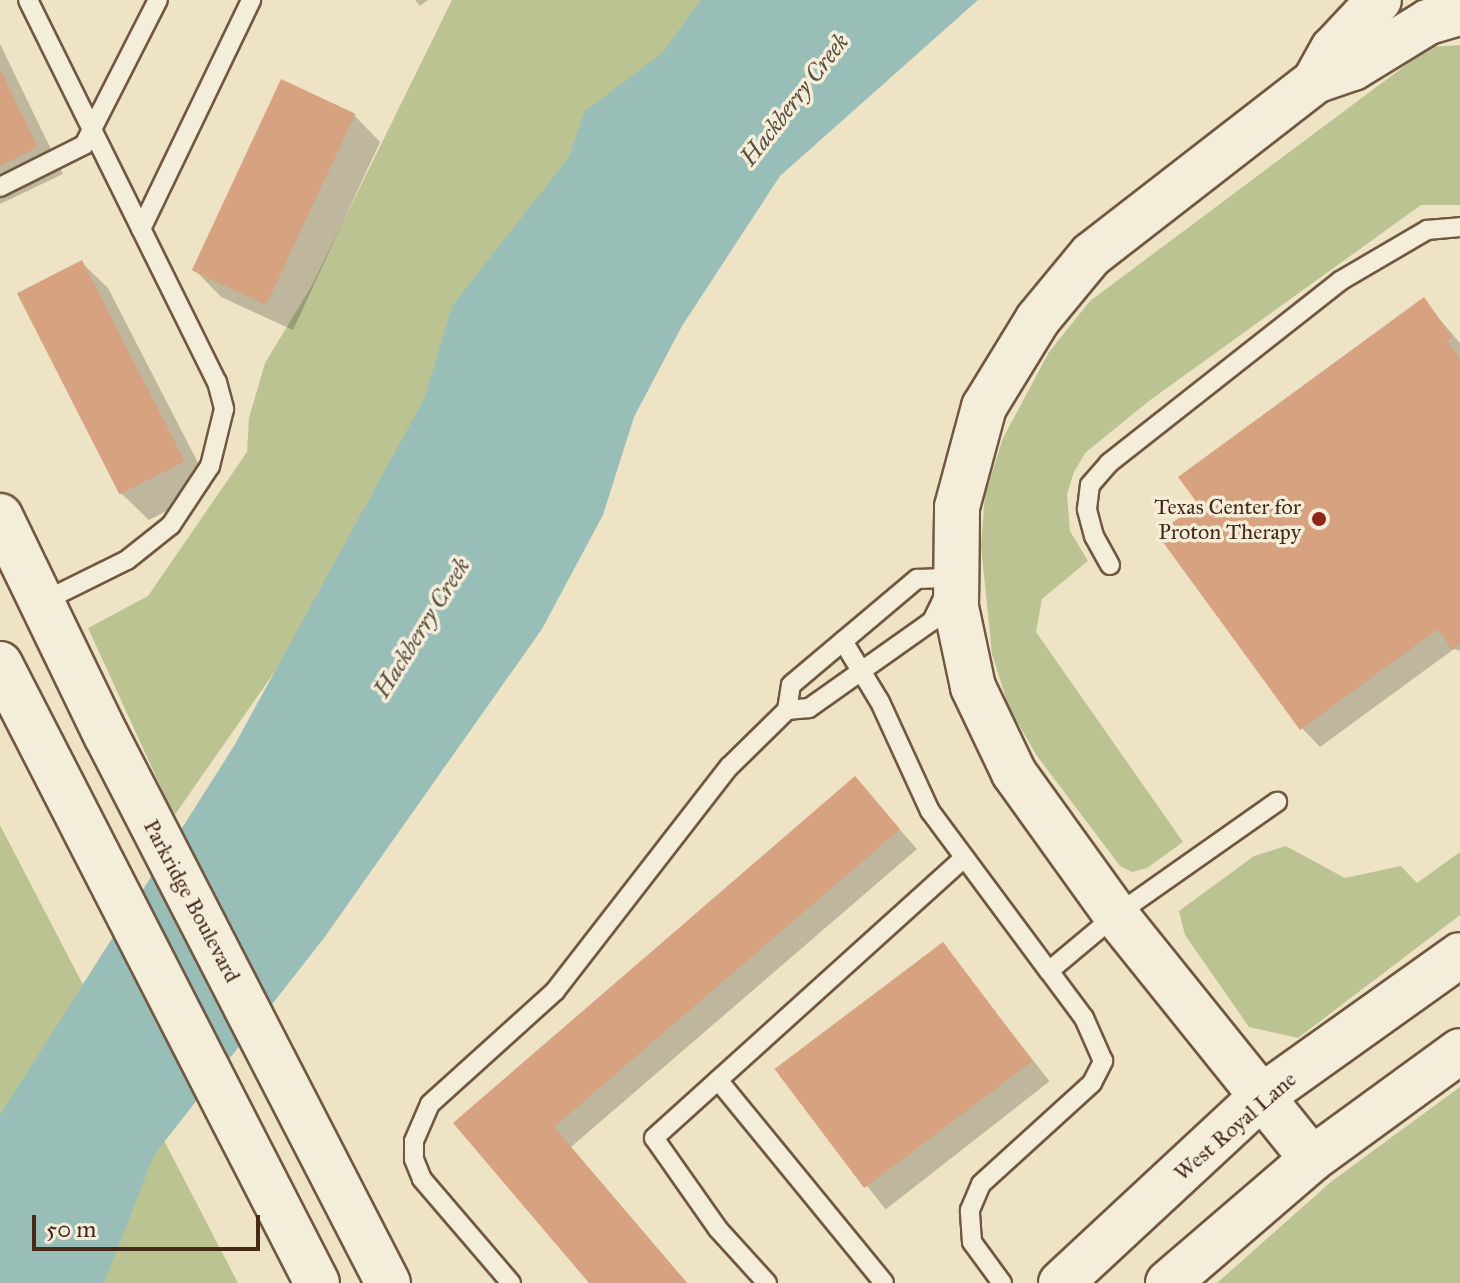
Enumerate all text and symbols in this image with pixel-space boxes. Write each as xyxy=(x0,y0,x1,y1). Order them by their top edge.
water label: Hackberry Creek xyxy=(735,28,855,172)
place label: Texas Center for Proton Therapy xyxy=(1154,493,1301,544)
marker: Texas Center for Proton Therapy xyxy=(1308,508,1330,530)
water label: Hackberry Creek xyxy=(368,553,476,703)
street label: Parkridge Boulevard xyxy=(138,815,246,987)
street label: West Royal Lane xyxy=(1169,1066,1301,1186)
scale bar xyxy=(36,1199,264,1249)
text: 50 m xyxy=(46,1214,96,1244)

